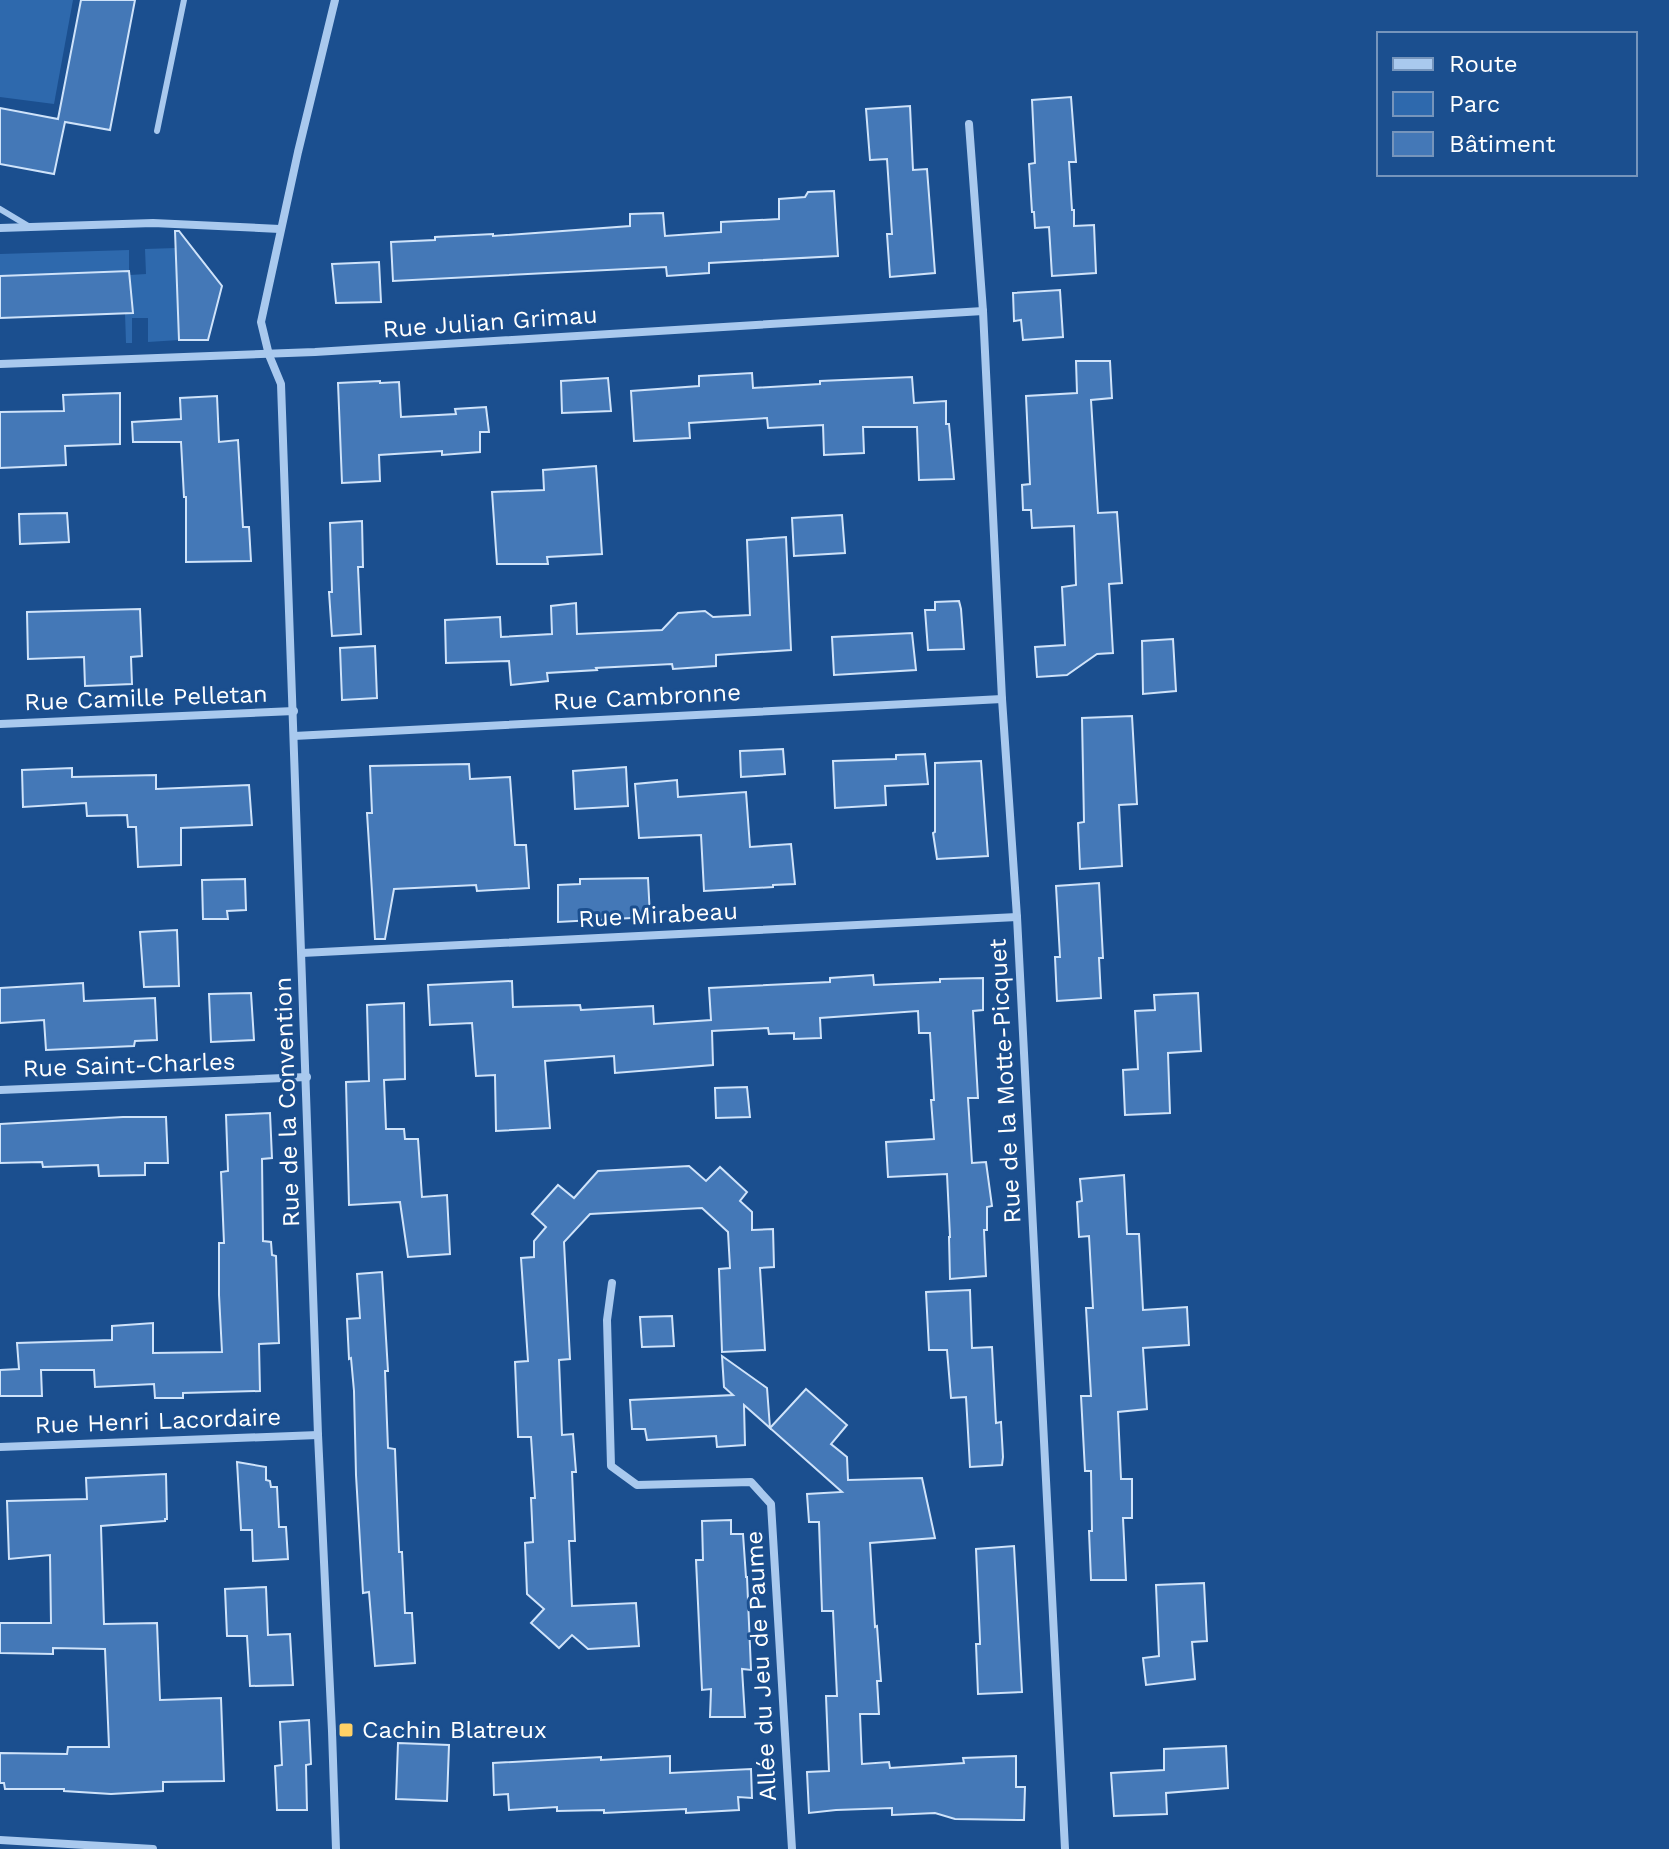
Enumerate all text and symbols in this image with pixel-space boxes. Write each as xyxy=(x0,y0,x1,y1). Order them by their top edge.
legend xyxy=(1377,32,1637,176)
text: Route xyxy=(1449,50,1518,78)
text: Parc xyxy=(1449,90,1500,118)
text: Bâtiment xyxy=(1449,130,1556,158)
street label: Rue Julian Grimau xyxy=(382,301,598,343)
street label: Rue Cambronne xyxy=(552,678,742,716)
street label: Rue Camille Pelletan xyxy=(24,680,268,716)
street label: Rue Mirabeau xyxy=(578,897,738,933)
street label: Rue de la Motte-Picquet xyxy=(984,938,1026,1224)
street label: Rue de la Convention xyxy=(269,976,305,1228)
street label: Rue Saint-Charles xyxy=(22,1047,236,1083)
street label: Rue Henri Lacordaire xyxy=(34,1403,282,1439)
street label: Allée du Jeu de Paume xyxy=(740,1530,782,1802)
place label: Cachin Blatreux xyxy=(362,1716,547,1744)
marker: Cachin Blatreux xyxy=(337,1721,355,1739)

